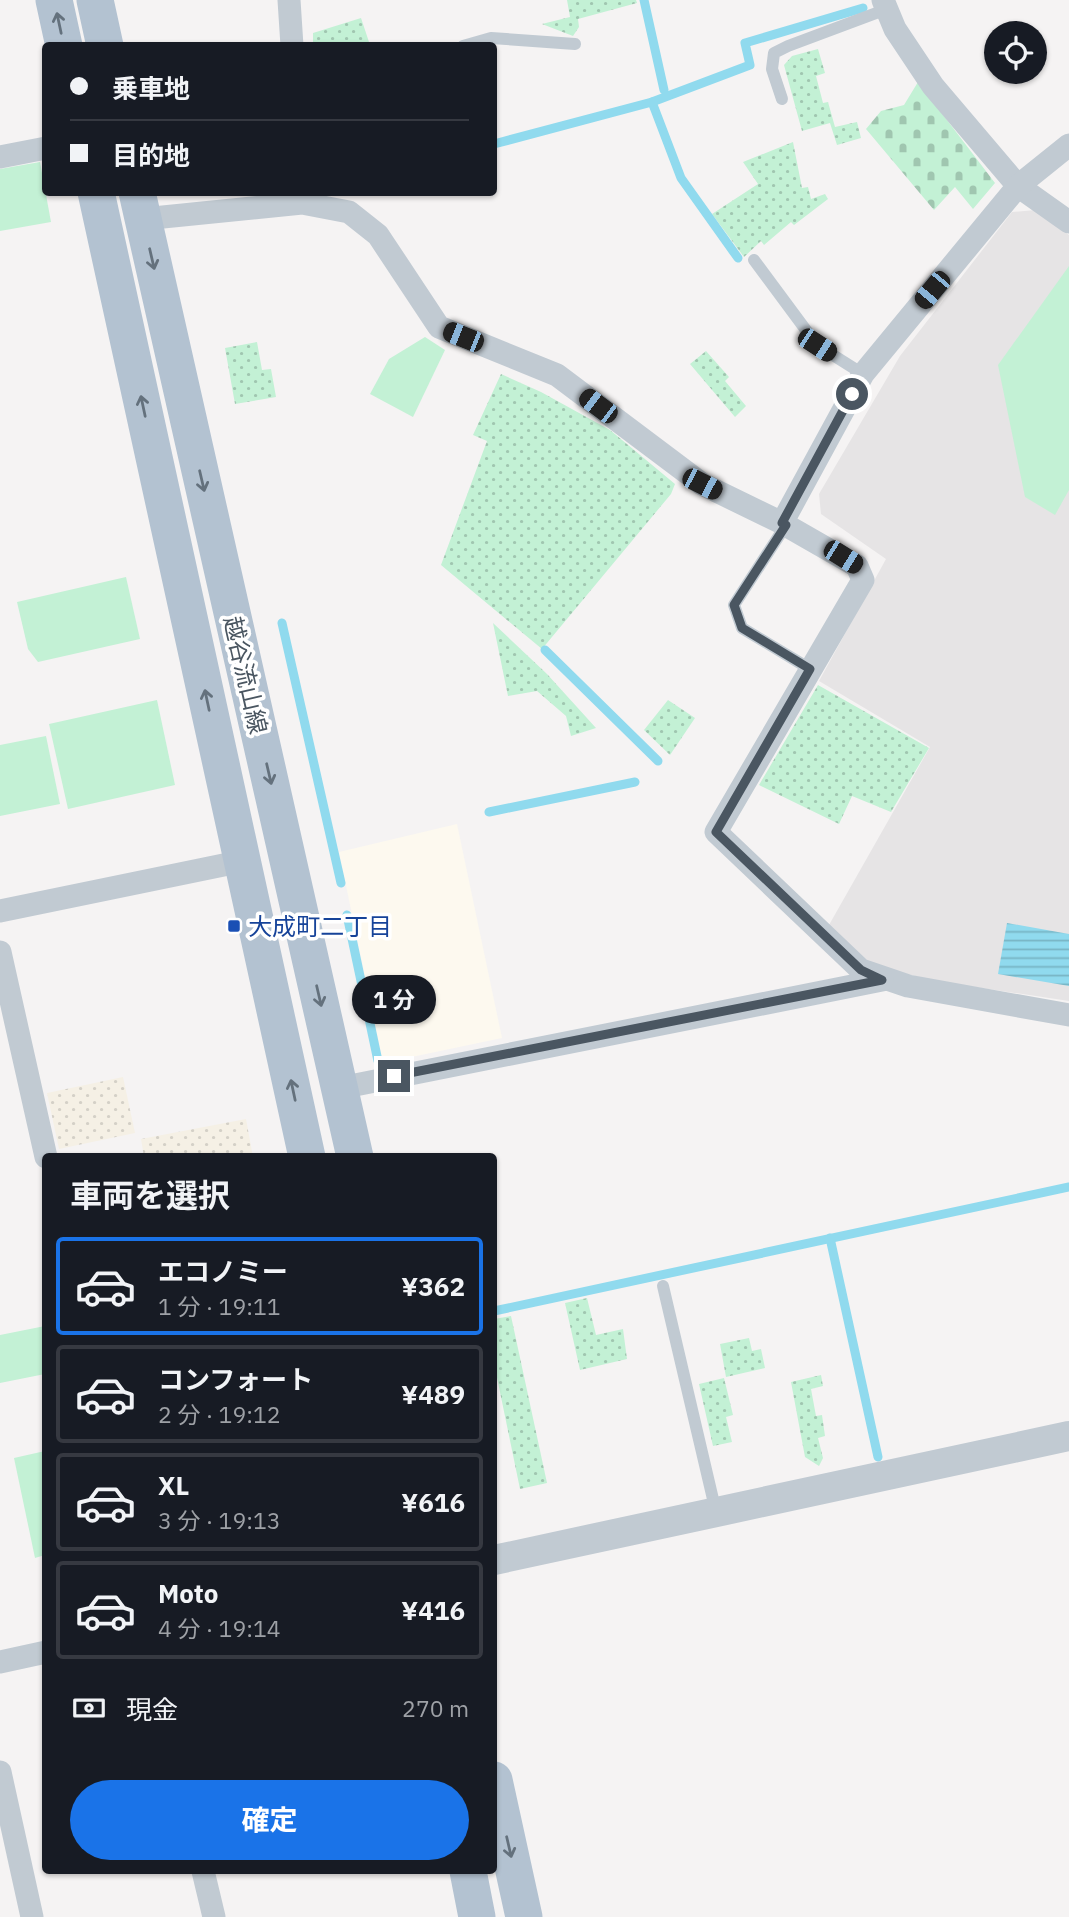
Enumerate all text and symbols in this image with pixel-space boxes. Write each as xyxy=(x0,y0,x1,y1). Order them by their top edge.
one-way arrow xyxy=(51,12,65,35)
map controls xyxy=(984,21,1047,84)
button: locate xyxy=(984,21,1047,84)
text: 乗車地 xyxy=(112,71,190,105)
text: 目的地 xyxy=(112,138,190,172)
one-way arrow xyxy=(145,247,159,270)
car xyxy=(911,267,954,313)
car xyxy=(440,319,487,355)
car xyxy=(794,325,841,365)
route start xyxy=(836,378,868,410)
car xyxy=(575,385,622,427)
one-way arrow xyxy=(135,395,149,418)
car xyxy=(679,465,726,503)
one-way arrow xyxy=(196,469,209,492)
car xyxy=(820,537,867,577)
street label: 越谷流山線 xyxy=(217,613,275,737)
one-way arrow xyxy=(200,689,214,712)
one-way arrow xyxy=(263,763,276,785)
place label: 大成町二丁目 xyxy=(248,910,392,942)
marker: 大成町二丁目 xyxy=(226,918,242,934)
callout: 1 分 xyxy=(352,974,436,1024)
one-way arrow xyxy=(313,984,327,1007)
text: 1 分 xyxy=(373,984,415,1014)
route end xyxy=(378,1060,410,1092)
one-way arrow xyxy=(285,1079,299,1102)
text: 車両を選択 xyxy=(70,1174,230,1216)
text: エコノミー xyxy=(158,1254,288,1288)
icon: car xyxy=(74,1255,137,1318)
text: ¥362 xyxy=(401,1269,465,1303)
text: 1 分 · 19:11 xyxy=(158,1291,281,1321)
text: コンフォート xyxy=(158,1362,313,1396)
icon: car xyxy=(74,1363,137,1426)
text: ¥489 xyxy=(401,1377,465,1411)
text: 2 分 · 19:12 xyxy=(158,1399,281,1429)
text: XL xyxy=(158,1468,189,1502)
icon: car xyxy=(74,1471,137,1534)
text: ¥616 xyxy=(401,1485,465,1519)
text: 3 分 · 19:13 xyxy=(158,1505,281,1535)
text: Moto xyxy=(158,1576,218,1610)
icon: car xyxy=(74,1579,137,1642)
text: ¥416 xyxy=(401,1593,465,1627)
text: 4 分 · 19:14 xyxy=(158,1613,281,1643)
icon: cash xyxy=(70,1689,108,1727)
text: 現金 xyxy=(126,1692,178,1726)
text: 270 m xyxy=(402,1693,469,1723)
button: 確定 xyxy=(70,1780,469,1860)
one-way arrow xyxy=(503,1835,516,1857)

